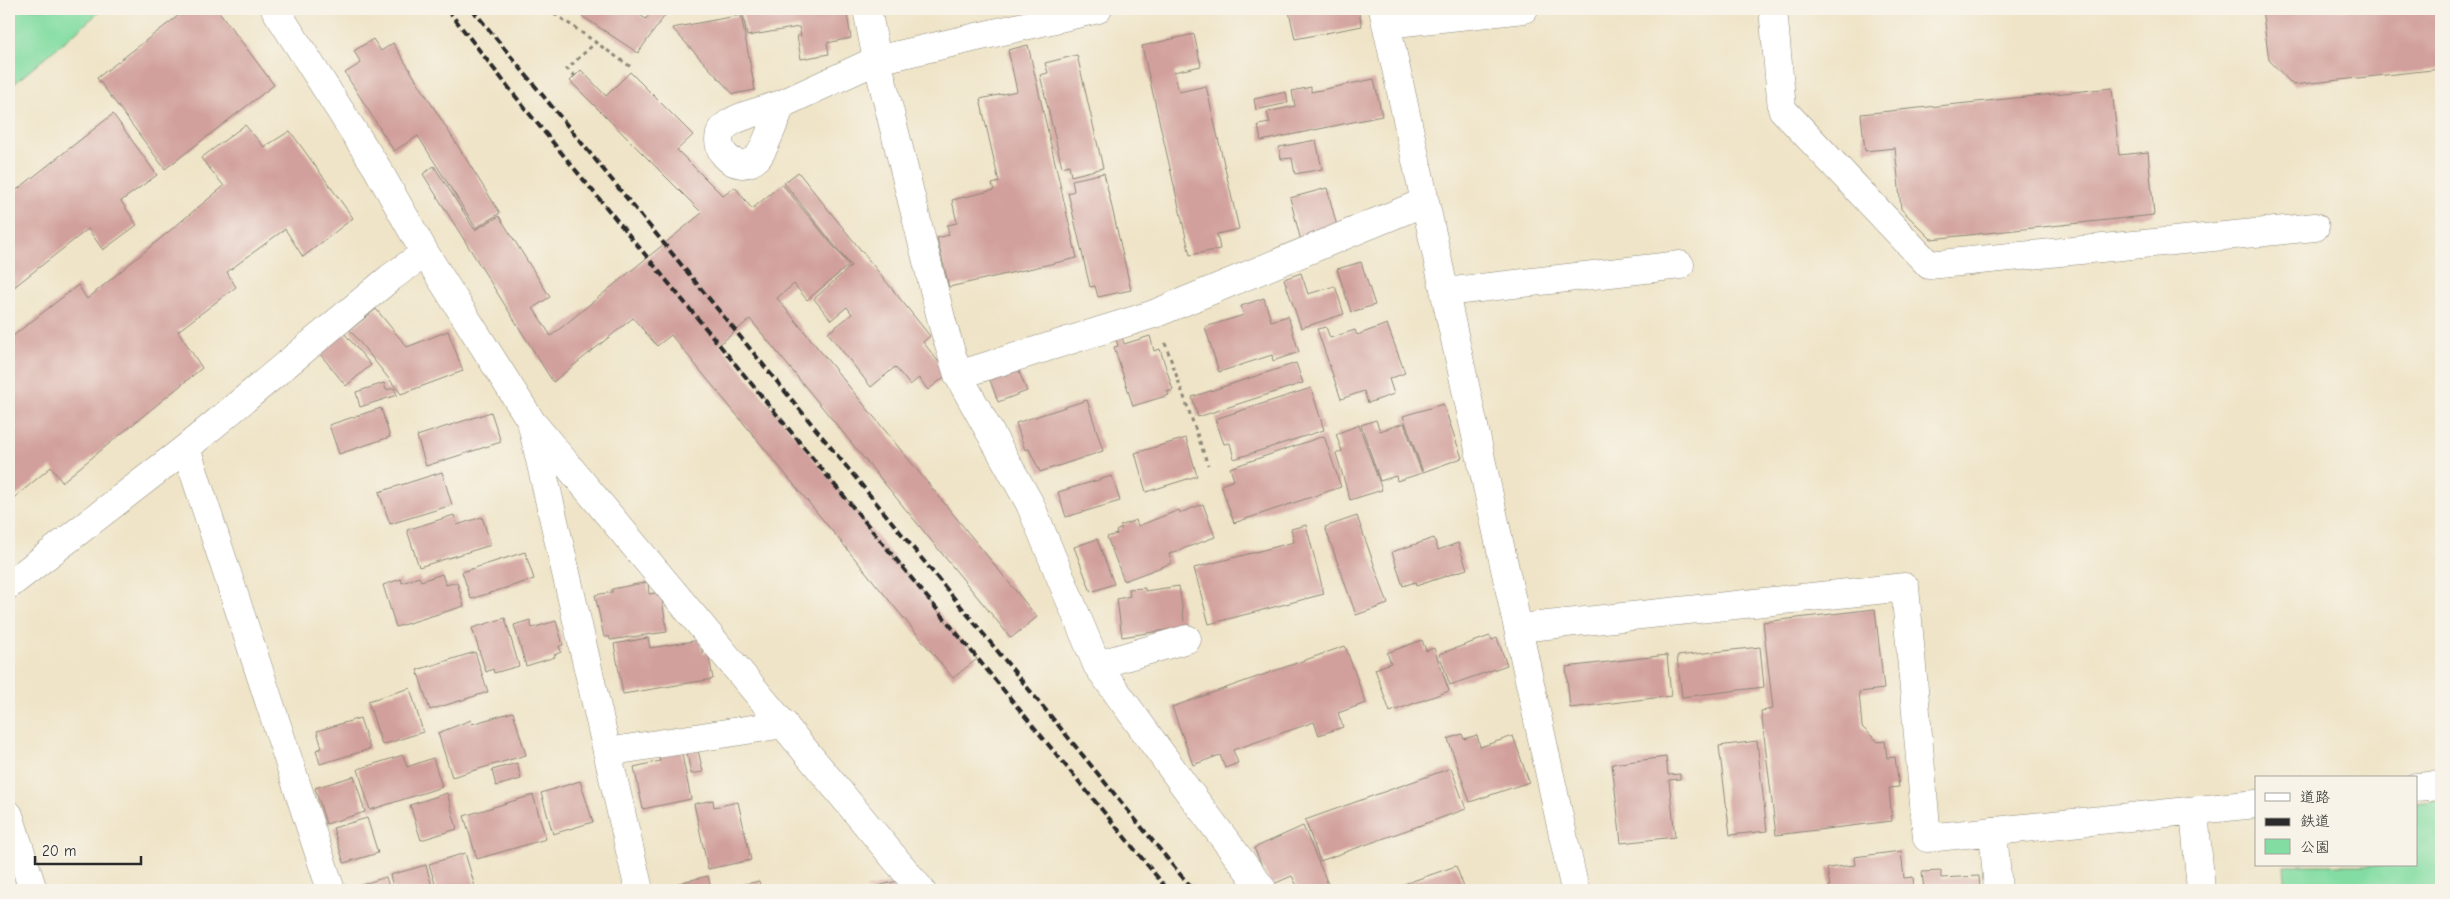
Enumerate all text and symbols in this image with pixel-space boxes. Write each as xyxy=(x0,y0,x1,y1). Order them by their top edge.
legend xyxy=(2255,776,2418,866)
text: 道路 xyxy=(2300,788,2330,806)
text: 鉄道 xyxy=(2300,812,2330,830)
scale bar xyxy=(35,834,141,866)
text: 公園 xyxy=(2300,838,2330,856)
text: 20 m xyxy=(42,842,76,860)

